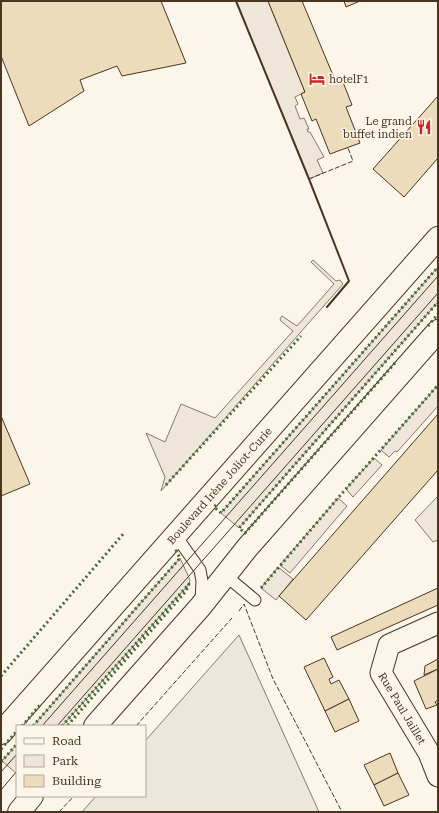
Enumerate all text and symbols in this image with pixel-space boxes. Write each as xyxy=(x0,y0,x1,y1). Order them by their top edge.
hotel icon: hotelF1 xyxy=(308,70,326,88)
place label: hotelF1 xyxy=(329,73,369,86)
place label: Le grand buffet indien xyxy=(343,115,412,141)
restaurant icon: Le grand buffet indien xyxy=(415,118,433,136)
street label: Boulevard Irène Joliot-Curie xyxy=(164,424,274,547)
street label: Rue Paul Jaillet xyxy=(376,670,429,747)
legend xyxy=(16,725,146,797)
text: Road xyxy=(52,734,82,748)
text: Park xyxy=(52,754,79,768)
text: Building xyxy=(52,774,101,788)

